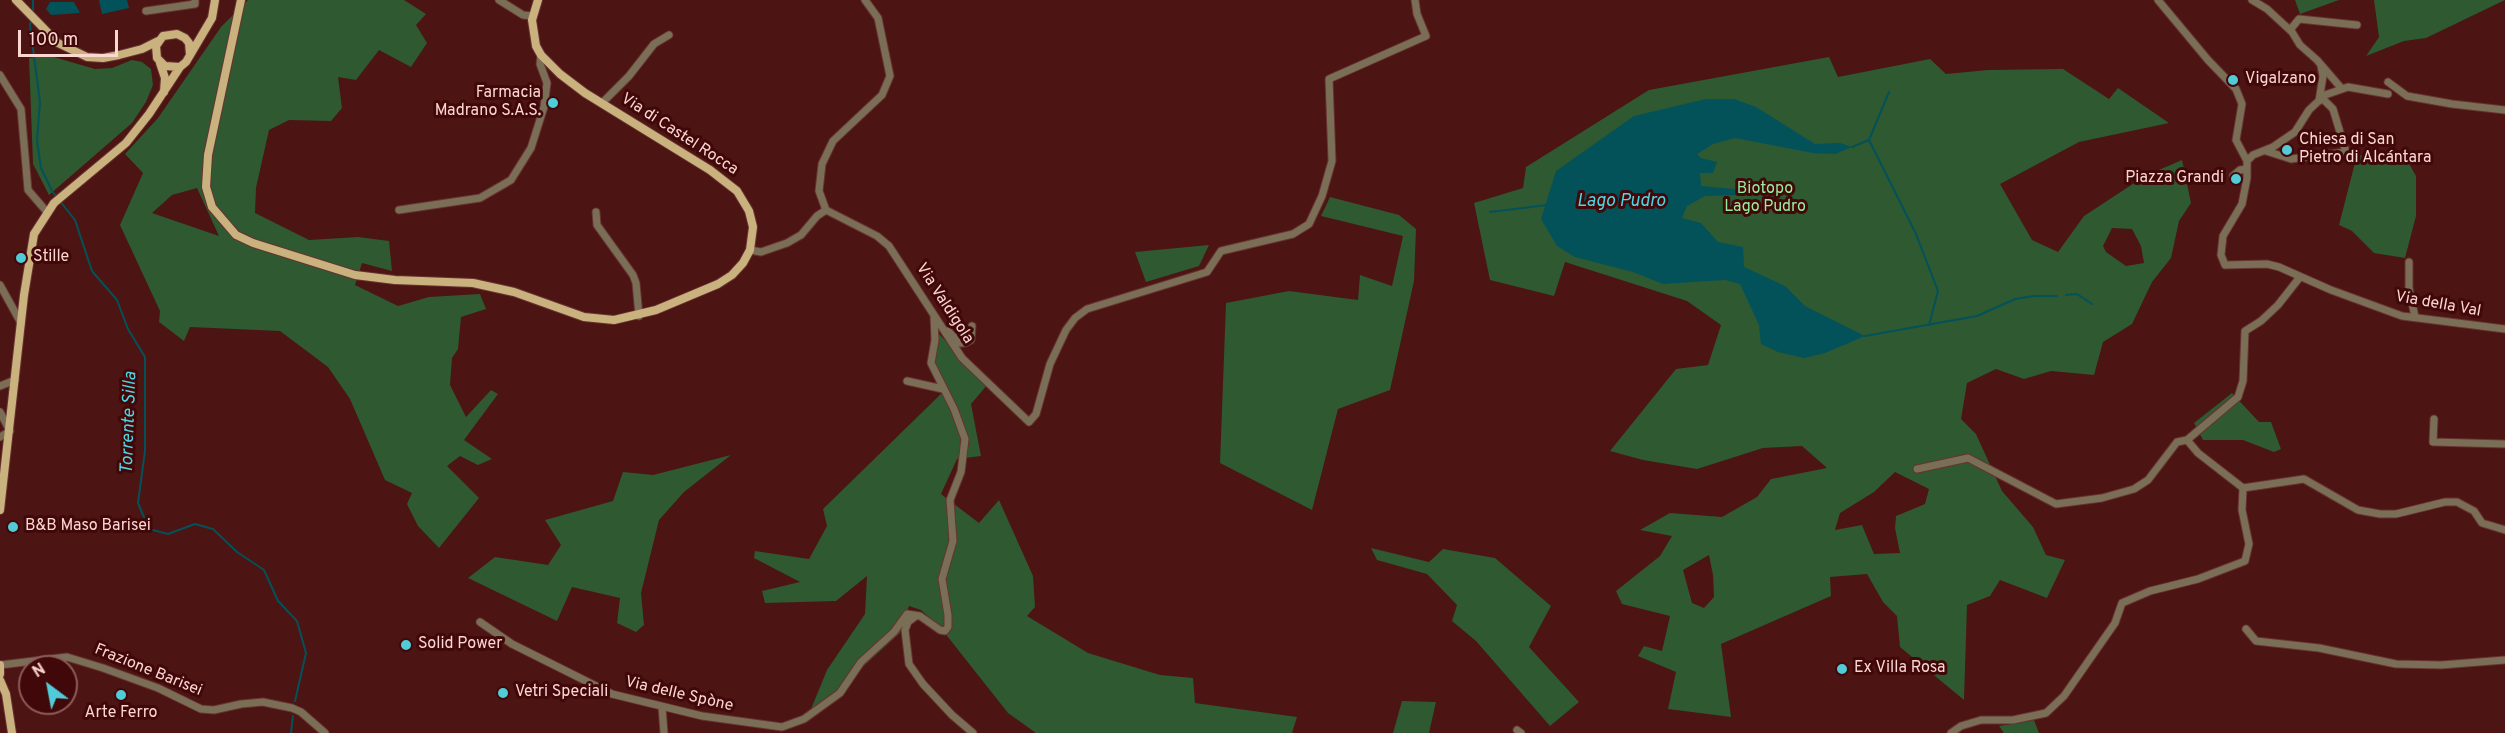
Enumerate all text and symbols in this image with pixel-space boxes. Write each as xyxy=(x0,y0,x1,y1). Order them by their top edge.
scale bar xyxy=(21,18,122,56)
text: 100 m xyxy=(29,29,78,52)
place label: Vigalzano xyxy=(2245,70,2316,90)
marker: Vigalzano xyxy=(2226,73,2240,87)
place label: Farmacia Madrano S.A.S. xyxy=(435,84,541,122)
street label: Via di Castel Rocca xyxy=(617,90,741,180)
marker: Farmacia Madrano S.A.S. xyxy=(546,96,560,110)
place label: Chiesa di San Pietro di Alcántara xyxy=(2299,131,2431,169)
marker: Chiesa di San Pietro di Alcántara xyxy=(2280,143,2294,157)
place label: Piazza Grandi xyxy=(2125,169,2224,189)
marker: Piazza Grandi xyxy=(2229,172,2243,186)
park label: Biotopo Lago Pudro xyxy=(1724,180,1806,218)
water label: Lago Pudro xyxy=(1577,191,1665,213)
place label: Stille xyxy=(33,248,69,268)
marker: Stille xyxy=(14,251,28,265)
street label: Via Valdigola xyxy=(911,260,977,348)
street label: Via della Val xyxy=(2394,288,2482,322)
water label: Torrente Silla xyxy=(117,371,143,475)
place label: B&B Maso Barisei xyxy=(25,517,151,537)
marker: B&B Maso Barisei xyxy=(6,520,20,534)
place label: Solid Power xyxy=(418,635,502,655)
marker: Solid Power xyxy=(399,638,413,652)
street label: Frazione Barisei xyxy=(91,641,205,701)
north arrow xyxy=(18,655,78,715)
place label: Ex Villa Rosa xyxy=(1854,659,1945,679)
text: N xyxy=(29,660,50,683)
marker: Ex Villa Rosa xyxy=(1835,662,1849,676)
street label: Via delle Spòne xyxy=(623,673,735,717)
place label: Vetri Speciali xyxy=(515,683,608,703)
marker: Vetri Speciali xyxy=(496,686,510,700)
marker: Arte Ferro xyxy=(114,688,128,702)
place label: Arte Ferro xyxy=(85,704,157,724)

